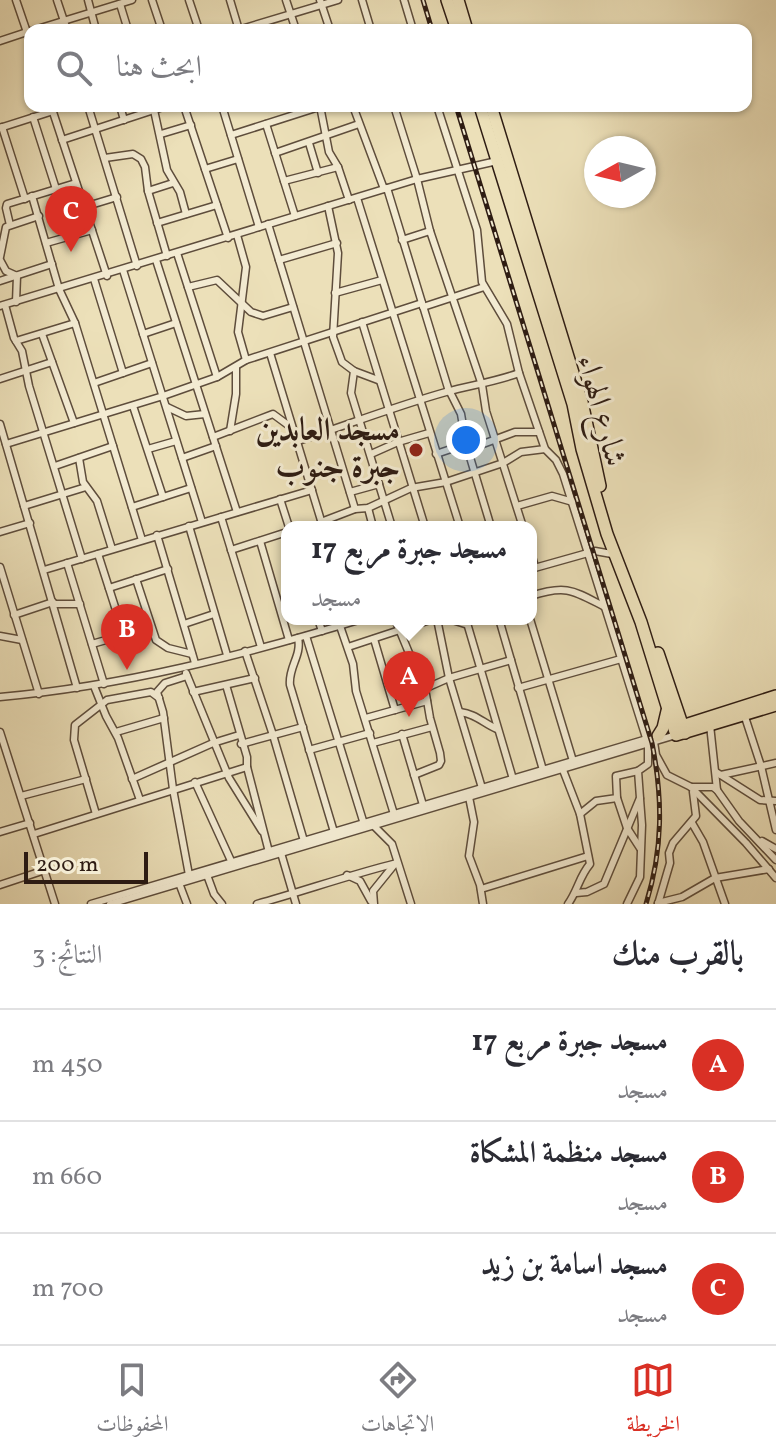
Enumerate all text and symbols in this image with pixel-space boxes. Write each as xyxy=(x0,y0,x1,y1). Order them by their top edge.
search box xyxy=(24,24,752,112)
icon: search xyxy=(52,46,96,90)
text: ابحث هنا xyxy=(116,47,202,89)
north arrow xyxy=(584,136,656,208)
pin: C xyxy=(45,186,97,252)
street label: شارع الهواء xyxy=(562,350,636,472)
place label: مسجد العابدين جبرة جنوب xyxy=(256,410,400,491)
your location xyxy=(446,420,486,460)
marker: مسجد العابدين جبرة جنوب xyxy=(407,441,425,459)
popup xyxy=(281,521,537,625)
text: مسجد جبرة مربع 17 xyxy=(311,529,507,571)
text: مسجد xyxy=(311,581,362,617)
pin: B xyxy=(101,604,153,670)
pin: A xyxy=(383,651,435,717)
scale bar xyxy=(24,848,148,884)
text: 200 m xyxy=(36,850,98,881)
text: بالقرب منك xyxy=(612,932,744,979)
text: النتائج: 3 xyxy=(32,938,102,974)
text: مسجد جبرة مربع 17 xyxy=(471,1021,668,1063)
text: 450 m xyxy=(32,1047,103,1083)
text: A xyxy=(709,1047,727,1083)
text: مسجد xyxy=(617,1073,668,1109)
text: مسجد منظمة المشكاة xyxy=(470,1133,668,1175)
text: 660 m xyxy=(32,1159,102,1195)
text: B xyxy=(709,1159,727,1195)
text: مسجد xyxy=(617,1185,668,1221)
text: مسجد اسامة بن زيد xyxy=(481,1245,668,1287)
text: 700 m xyxy=(32,1271,104,1307)
text: C xyxy=(710,1271,726,1307)
text: مسجد xyxy=(617,1297,668,1333)
tab: المحفوظات xyxy=(96,1358,169,1445)
tab: الاتجاهات xyxy=(361,1358,434,1445)
tab: الخريطة xyxy=(626,1358,680,1445)

